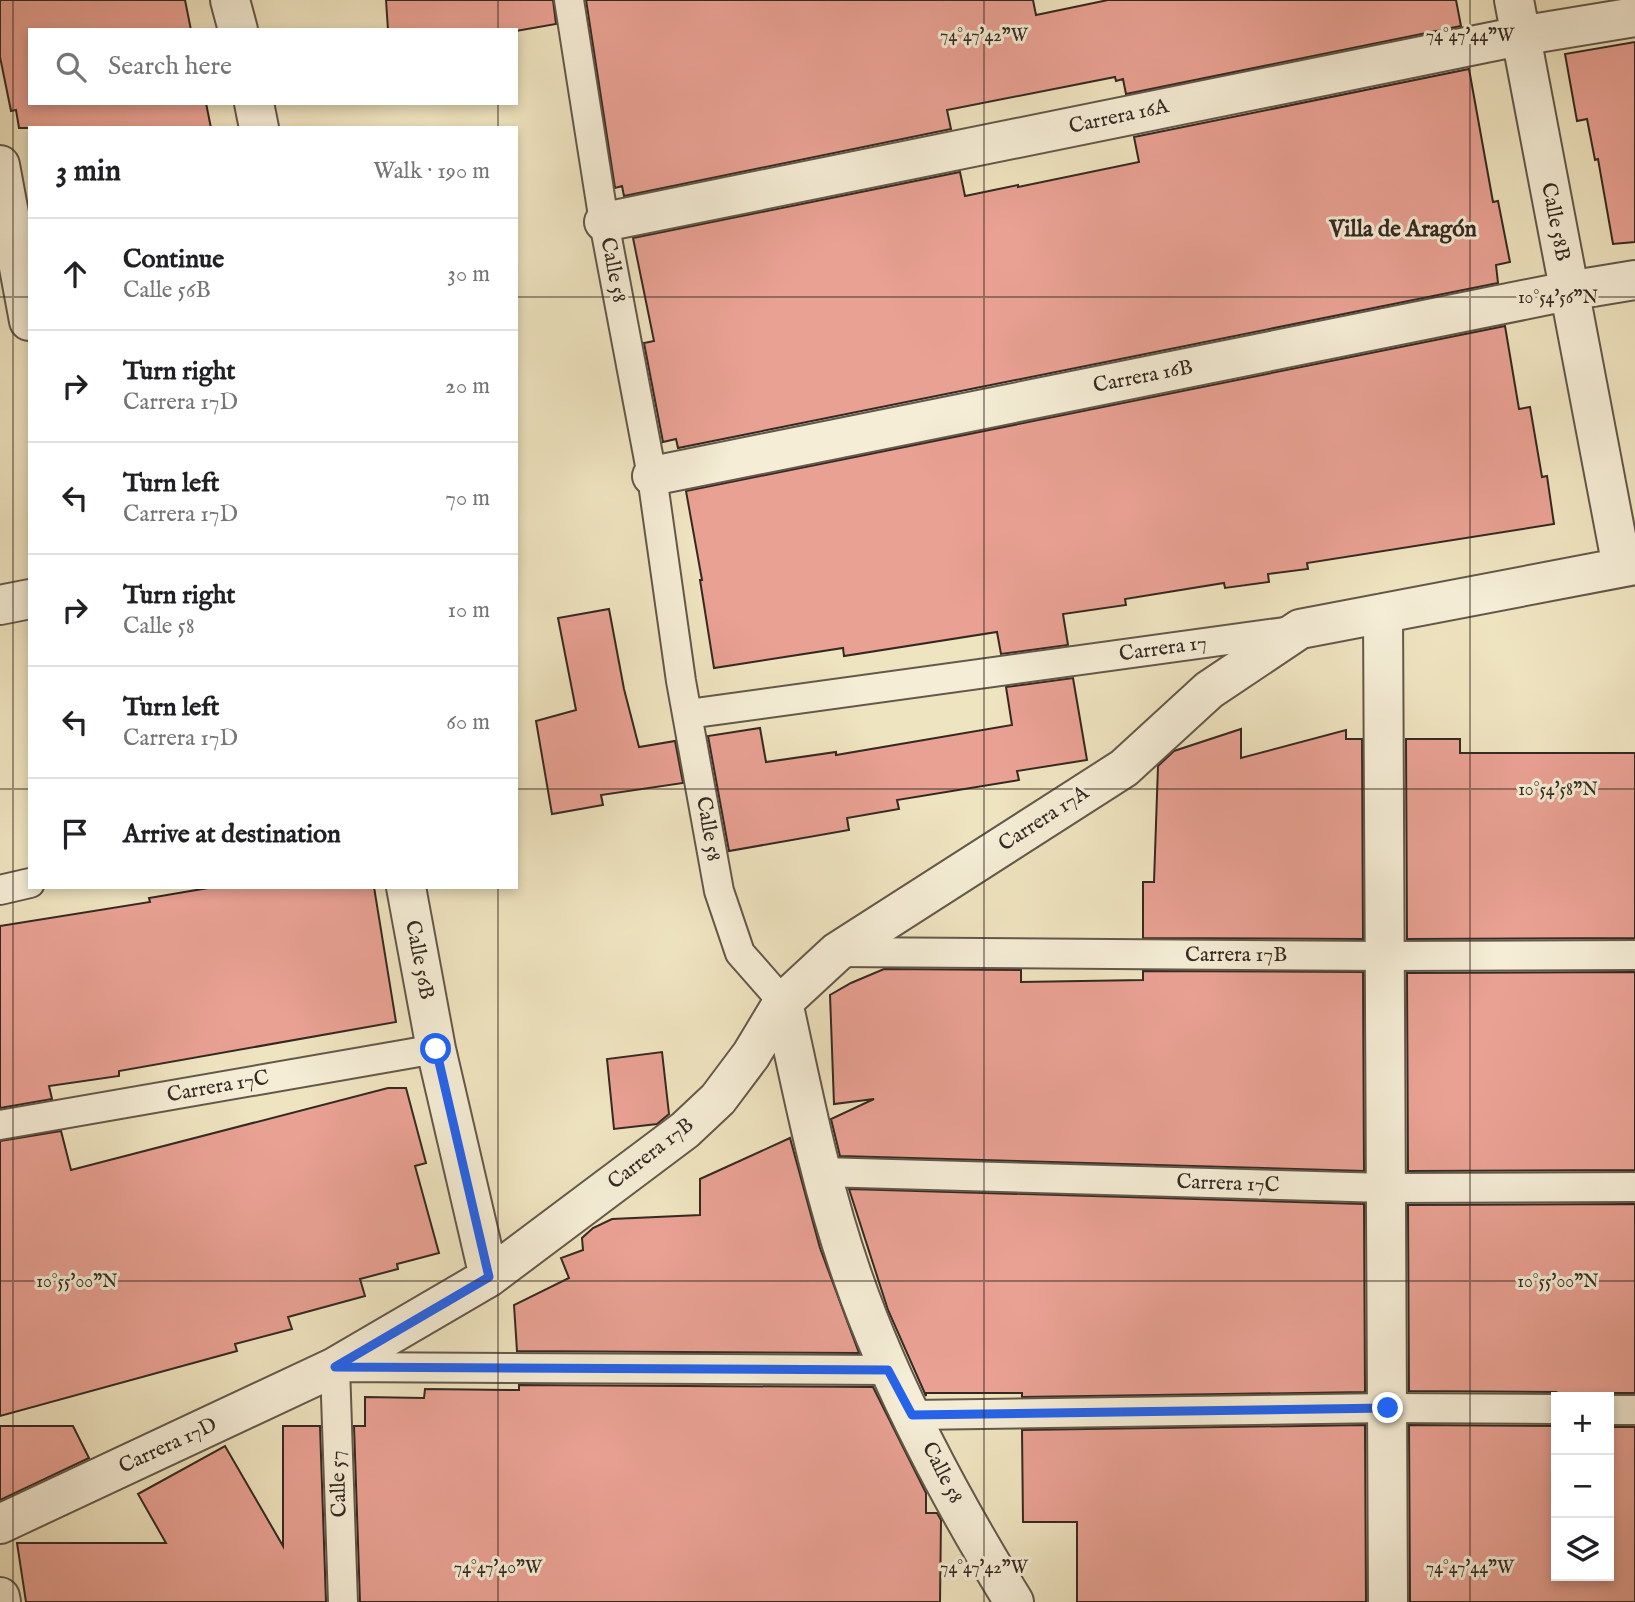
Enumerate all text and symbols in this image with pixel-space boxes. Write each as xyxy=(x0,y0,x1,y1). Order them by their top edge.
text: 74°47'42"W xyxy=(940,25,1029,48)
text: 74°47'44"W xyxy=(1426,25,1515,48)
search box xyxy=(28,28,518,105)
icon: search xyxy=(52,48,90,86)
text: Search here xyxy=(108,50,232,83)
street label: Carrera 16A xyxy=(1067,93,1172,141)
text: 3 min xyxy=(56,153,121,191)
text: Walk · 190 m xyxy=(373,157,490,186)
street label: Calle 58B xyxy=(1534,180,1576,264)
district label: Villa de Aragón xyxy=(1328,215,1477,244)
street label: Calle 58 xyxy=(593,235,633,305)
text: Continue xyxy=(123,243,224,276)
icon: ahead xyxy=(56,255,94,293)
text: 30 m xyxy=(447,260,490,289)
text: Calle 56B xyxy=(123,276,211,305)
text: 10°54'56"N xyxy=(1518,287,1598,310)
street label: Carrera 16B xyxy=(1091,354,1195,400)
text: Turn right xyxy=(123,355,236,388)
icon: right xyxy=(56,367,94,405)
text: 20 m xyxy=(445,372,490,401)
text: Carrera 17D xyxy=(123,388,238,417)
text: Turn left xyxy=(123,467,220,500)
icon: left xyxy=(56,479,94,517)
text: 70 m xyxy=(445,484,490,513)
text: Carrera 17D xyxy=(123,500,238,529)
text: Turn right xyxy=(123,579,236,612)
icon: right xyxy=(56,591,94,629)
text: 10 m xyxy=(447,596,490,625)
text: Calle 58 xyxy=(123,612,195,641)
street label: Carrera 17 xyxy=(1117,629,1209,669)
text: Turn left xyxy=(123,691,220,724)
icon: left xyxy=(56,703,94,741)
text: 60 m xyxy=(446,708,490,737)
text: Carrera 17D xyxy=(123,724,238,753)
street label: Carrera 17A xyxy=(994,779,1095,858)
text: 10°54'58"N xyxy=(1518,779,1598,802)
street label: Calle 58 xyxy=(689,794,727,864)
icon: arrive xyxy=(56,815,94,853)
text: Arrive at destination xyxy=(123,818,341,851)
street label: Calle 56B xyxy=(398,918,440,1002)
street label: Carrera 17B xyxy=(1185,942,1287,969)
route start xyxy=(420,1033,451,1064)
street label: Carrera 17C xyxy=(165,1065,271,1109)
street label: Carrera 17B xyxy=(602,1112,700,1196)
street label: Carrera 17C xyxy=(1176,1169,1280,1199)
text: 10°55'00"N xyxy=(36,1271,118,1294)
text: 10°55'00"N xyxy=(1517,1271,1599,1294)
route end xyxy=(1372,1392,1403,1423)
map controls xyxy=(1551,1392,1614,1581)
button: + xyxy=(1551,1392,1614,1455)
street label: Carrera 17D xyxy=(115,1412,221,1480)
street label: Calle 58 xyxy=(915,1438,969,1508)
street label: Calle 57 xyxy=(324,1450,354,1518)
button: − xyxy=(1551,1455,1614,1518)
button: layers xyxy=(1551,1518,1614,1581)
text: 74°47'40"W xyxy=(454,1557,543,1580)
text: 74°47'42"W xyxy=(940,1557,1029,1580)
text: 74°47'44"W xyxy=(1426,1557,1515,1580)

